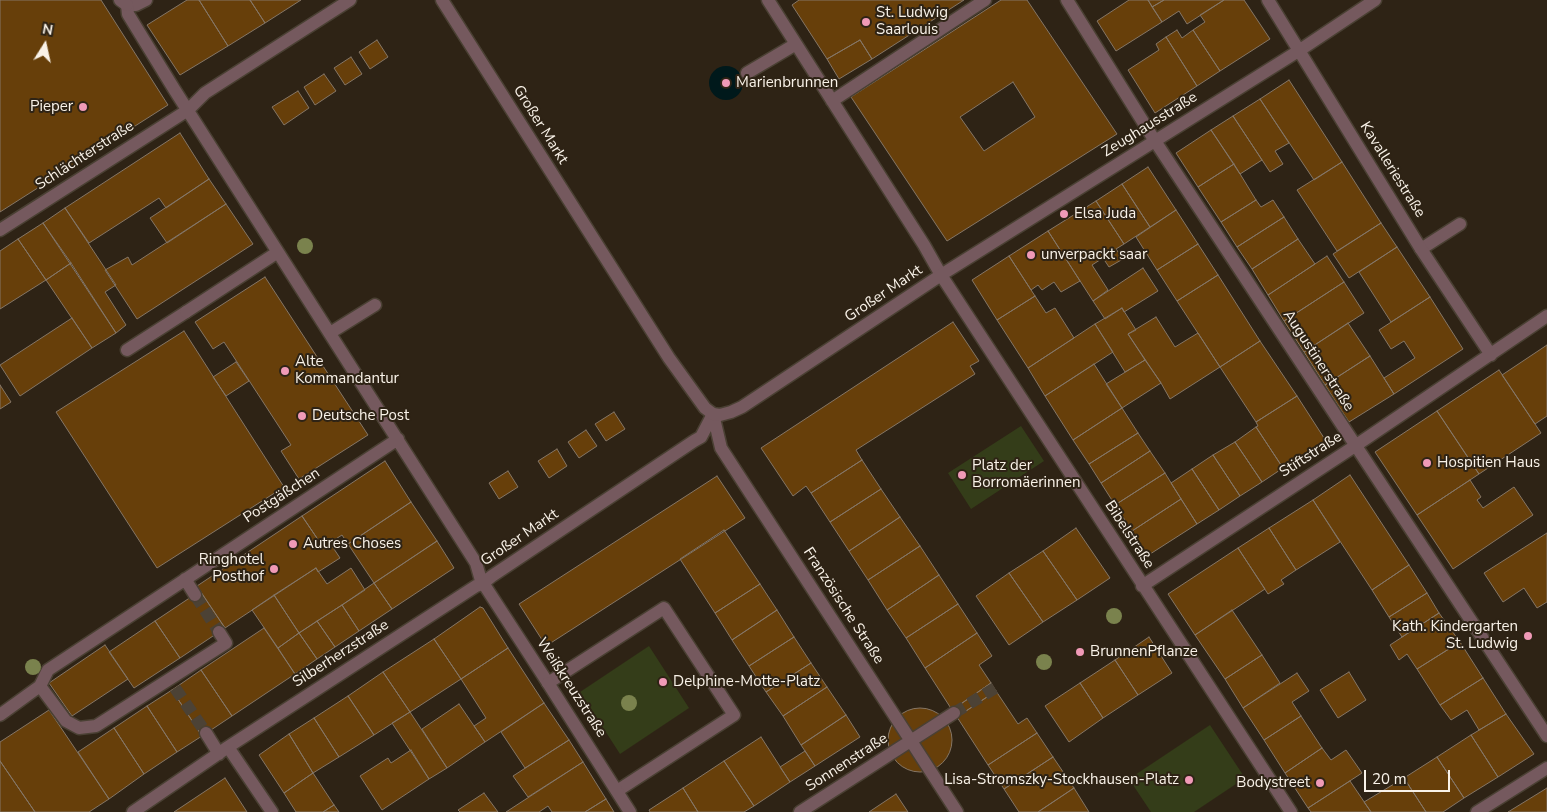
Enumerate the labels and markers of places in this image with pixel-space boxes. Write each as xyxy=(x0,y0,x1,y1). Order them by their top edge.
place label: St. Ludwig Saarlouis xyxy=(876,4,948,39)
marker: St. Ludwig Saarlouis xyxy=(860,16,872,28)
place label: Marienbrunnen xyxy=(736,74,838,92)
marker: Marienbrunnen xyxy=(720,77,732,89)
place label: Pieper xyxy=(30,98,73,116)
marker: Pieper xyxy=(77,101,89,113)
place label: Elsa Juda xyxy=(1074,205,1136,223)
marker: Elsa Juda xyxy=(1058,208,1070,220)
place label: unverpackt saar xyxy=(1041,246,1147,264)
marker: unverpackt saar xyxy=(1025,249,1037,261)
place label: Alte Kommandantur xyxy=(295,353,399,388)
marker: Alte Kommandantur xyxy=(279,365,291,377)
place label: Deutsche Post xyxy=(312,407,409,425)
marker: Deutsche Post xyxy=(296,410,308,422)
place label: Hospitien Haus xyxy=(1437,454,1540,472)
place label: Platz der Borromäerinnen xyxy=(972,457,1081,492)
marker: Hospitien Haus xyxy=(1421,457,1433,469)
marker: Platz der Borromäerinnen xyxy=(956,469,968,481)
place label: Autres Choses xyxy=(303,535,401,553)
marker: Autres Choses xyxy=(287,538,299,550)
place label: Ringhotel Posthof xyxy=(199,551,264,586)
marker: Ringhotel Posthof xyxy=(268,563,280,575)
place label: Kath. Kindergarten St. Ludwig xyxy=(1392,618,1518,653)
marker: Kath. Kindergarten St. Ludwig xyxy=(1522,630,1534,642)
place label: BrunnenPflanze xyxy=(1090,643,1198,661)
marker: BrunnenPflanze xyxy=(1074,646,1086,658)
place label: Delphine-Motte-Platz xyxy=(673,673,820,691)
marker: Delphine-Motte-Platz xyxy=(657,676,669,688)
place label: Lisa-Stromszky-Stockhausen-Platz xyxy=(944,771,1179,789)
marker: Lisa-Stromszky-Stockhausen-Platz xyxy=(1183,774,1195,786)
place label: Bodystreet xyxy=(1236,774,1310,792)
marker: Bodystreet xyxy=(1314,777,1326,789)

